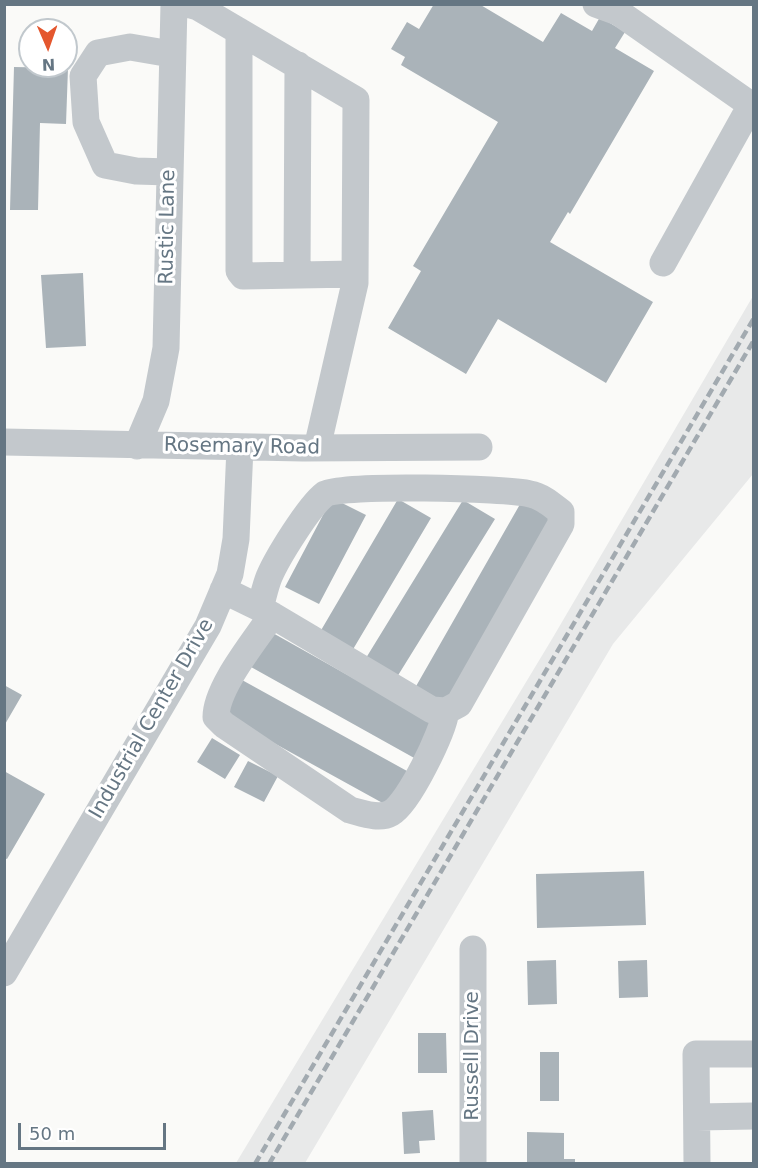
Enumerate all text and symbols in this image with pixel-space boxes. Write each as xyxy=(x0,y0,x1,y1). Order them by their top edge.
north arrow xyxy=(18,18,78,78)
text: N xyxy=(42,55,56,74)
street label: Rustic Lane xyxy=(155,169,181,285)
street label: Rosemary Road xyxy=(164,434,320,460)
street label: Industrial Center Drive xyxy=(85,615,219,823)
street label: Russell Drive xyxy=(461,991,485,1121)
scale bar xyxy=(21,1111,170,1149)
text: 50 m xyxy=(29,1123,75,1144)

